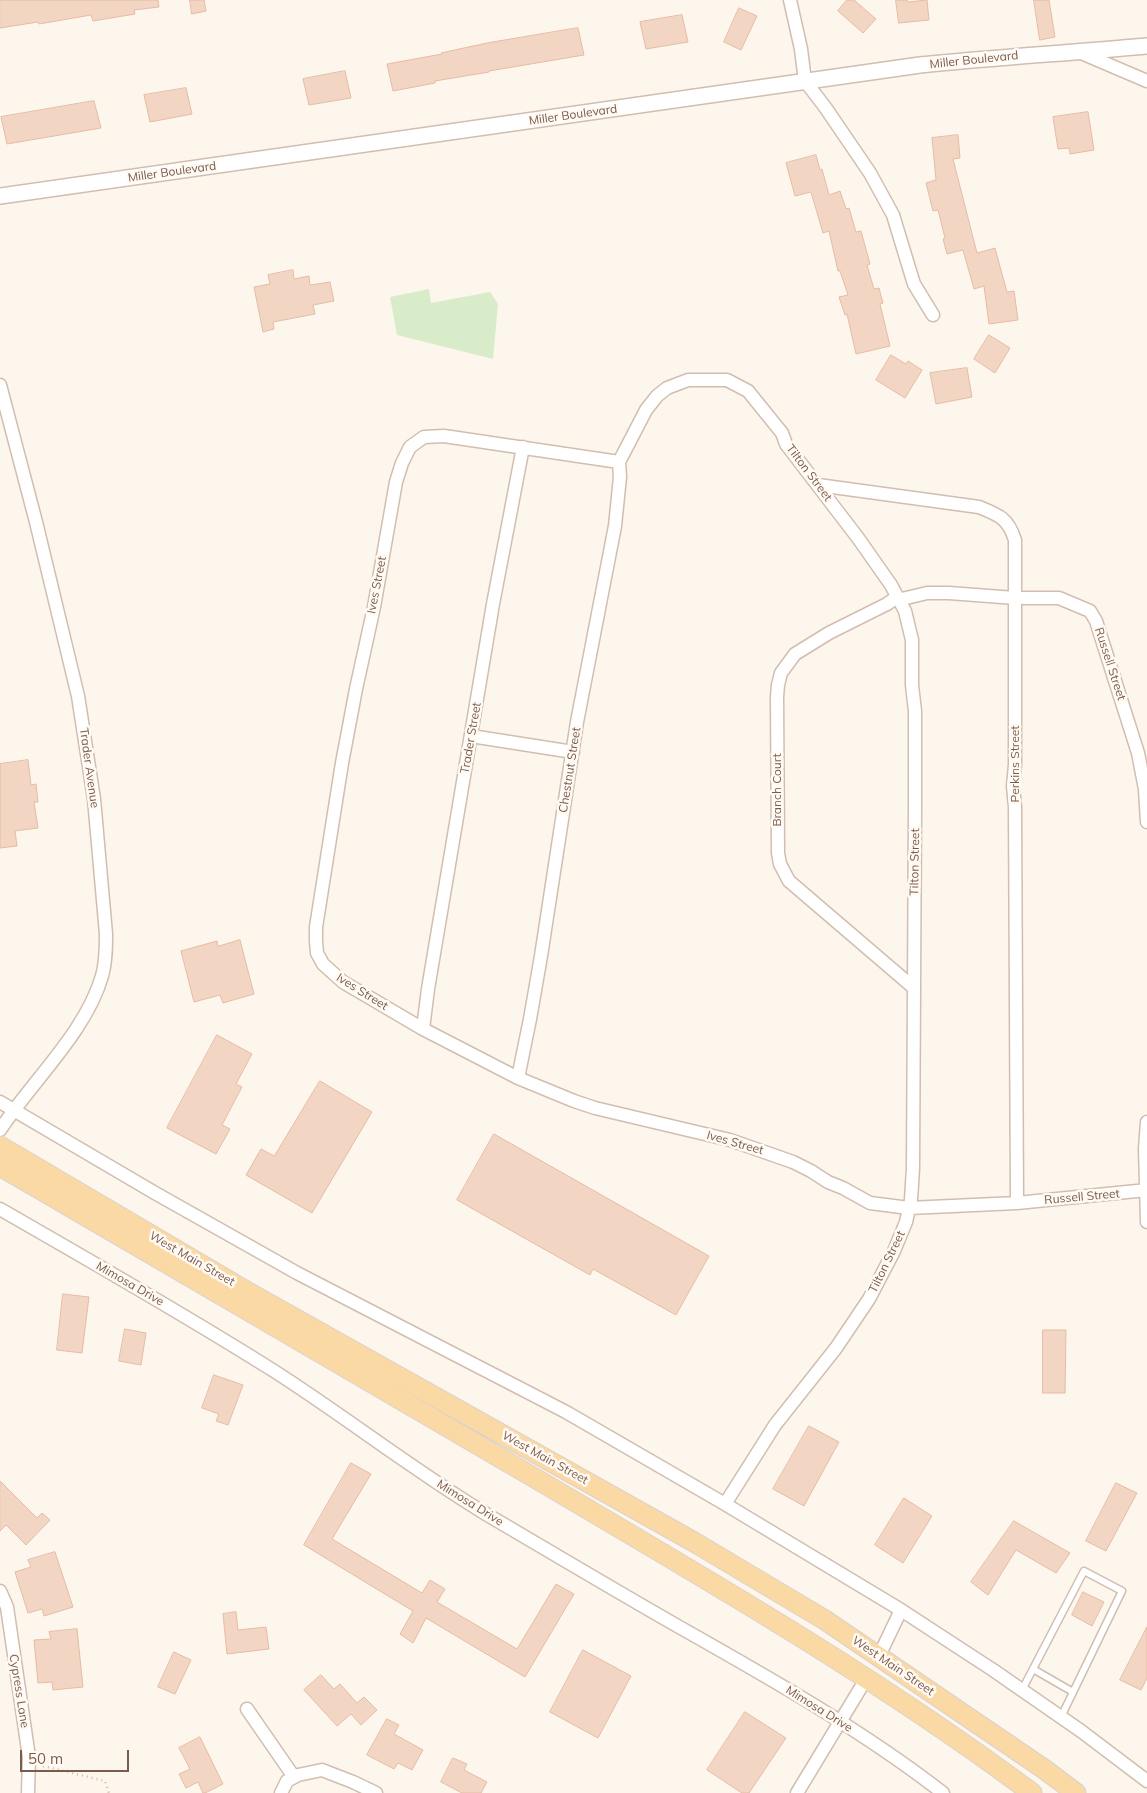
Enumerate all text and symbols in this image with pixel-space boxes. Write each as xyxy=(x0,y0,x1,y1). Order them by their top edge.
street label: Miller Boulevard xyxy=(929,48,1019,72)
street label: Miller Boulevard xyxy=(528,102,618,128)
street label: Miller Boulevard xyxy=(127,159,217,185)
street label: Tilton Street xyxy=(783,442,835,504)
street label: Ives Street xyxy=(364,555,390,615)
street label: Russell Street xyxy=(1091,626,1129,702)
street label: Trader Street xyxy=(458,701,484,775)
street label: Chestnut Street xyxy=(556,726,584,814)
street label: Perkins Street xyxy=(1008,726,1022,802)
street label: Trader Avenue xyxy=(76,727,102,809)
street label: Branch Court xyxy=(770,753,784,827)
street label: Tilton Street xyxy=(907,828,923,896)
street label: Ives Street xyxy=(334,970,390,1014)
street label: Ives Street xyxy=(705,1128,765,1158)
street label: Russell Street xyxy=(1044,1187,1120,1207)
street label: West Main Street xyxy=(147,1229,237,1289)
street label: Tilton Street xyxy=(866,1229,908,1295)
street label: Mimosa Drive xyxy=(94,1259,166,1309)
street label: West Main Street xyxy=(499,1428,591,1488)
street label: Mimosa Drive xyxy=(434,1477,506,1529)
street label: West Main Street xyxy=(849,1633,937,1699)
street label: Cypress Lane xyxy=(6,1653,32,1729)
street label: Mimosa Drive xyxy=(783,1683,855,1735)
scale bar xyxy=(22,1740,131,1772)
text: 50 m xyxy=(28,1749,63,1768)

